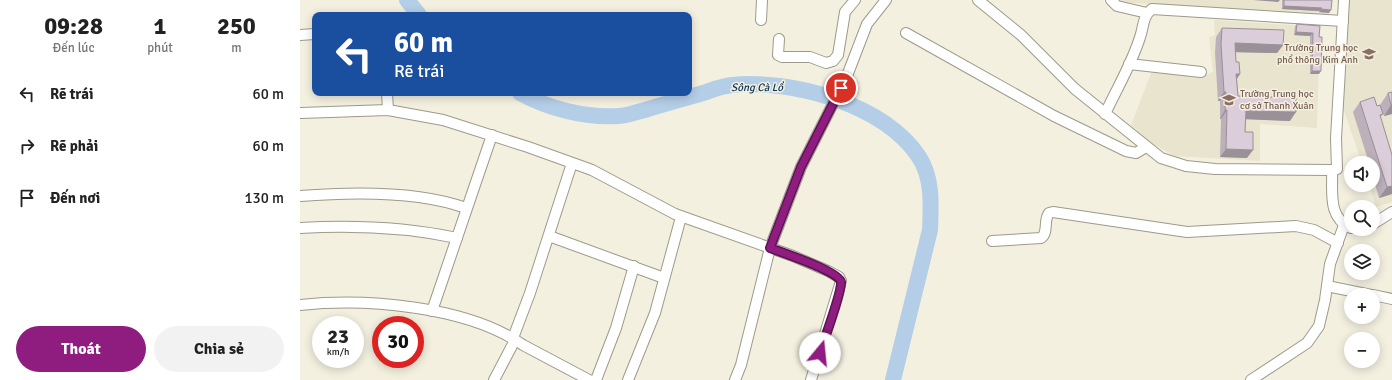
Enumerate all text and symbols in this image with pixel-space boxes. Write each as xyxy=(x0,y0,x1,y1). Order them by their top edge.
text: 09:28 xyxy=(44,11,103,41)
text: 1 xyxy=(154,11,166,41)
text: 250 xyxy=(217,11,256,41)
text: 60 m xyxy=(394,26,453,60)
icon: left xyxy=(328,28,380,80)
text: Đến lúc xyxy=(53,40,95,56)
text: phút xyxy=(147,40,173,56)
text: m xyxy=(231,40,242,56)
place label: Trường Trung học phổ thông Kim Anh xyxy=(1277,42,1358,66)
school or university icon: Trường Trung học phổ thông Kim Anh xyxy=(1361,46,1377,62)
text: Rẽ trái xyxy=(394,60,444,82)
pin xyxy=(824,71,858,105)
icon: arrive xyxy=(830,77,852,99)
water label: Sông Cà Lồ xyxy=(731,81,784,94)
icon: left xyxy=(16,83,38,105)
text: Rẽ trái xyxy=(50,85,93,103)
text: 60 m xyxy=(253,85,284,103)
place label: Trường Trung học cơ sở Thanh Xuân xyxy=(1240,88,1314,112)
school or university icon: Trường Trung học cơ sở Thanh Xuân xyxy=(1221,92,1237,108)
icon: right xyxy=(16,135,38,157)
text: Rẽ phải xyxy=(50,137,98,155)
text: 60 m xyxy=(253,137,284,155)
map controls xyxy=(1344,156,1380,368)
button: sound xyxy=(1344,156,1380,192)
icon: arrive xyxy=(16,187,38,209)
text: Đến nơi xyxy=(50,189,100,207)
text: 130 m xyxy=(244,189,284,207)
button: search xyxy=(1344,200,1380,236)
button: layers xyxy=(1344,244,1380,280)
button: + xyxy=(1344,288,1380,324)
speed limit sign: 30 xyxy=(372,316,424,368)
text: 23 xyxy=(327,324,349,349)
button: Thoát xyxy=(16,326,146,372)
button: Chia sẻ xyxy=(154,326,284,372)
position arrow xyxy=(799,332,841,374)
button: − xyxy=(1344,332,1380,368)
text: km/h xyxy=(327,346,349,358)

